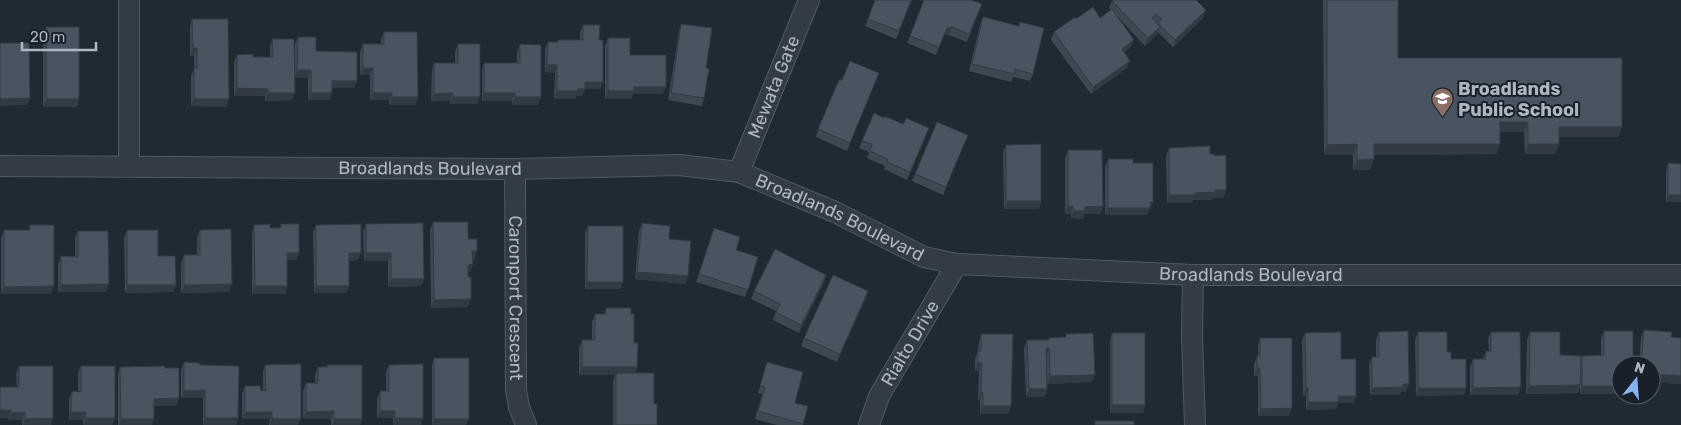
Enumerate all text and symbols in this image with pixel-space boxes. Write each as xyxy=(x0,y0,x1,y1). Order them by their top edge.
scale bar xyxy=(22,20,96,52)
text: 20 m xyxy=(30,28,65,46)
street label: Mewata Gate xyxy=(743,32,804,141)
place label: Broadlands Public School xyxy=(1458,78,1579,121)
school or university icon: Broadlands Public School xyxy=(1430,87,1454,118)
street label: Broadlands Boulevard xyxy=(338,157,522,180)
street label: Broadlands Boulevard xyxy=(752,169,928,266)
street label: Caronport Crescent xyxy=(504,215,527,381)
street label: Broadlands Boulevard xyxy=(1159,262,1343,286)
street label: Rialto Drive xyxy=(876,296,944,390)
north arrow xyxy=(1611,355,1661,405)
text: N xyxy=(1632,358,1647,378)

